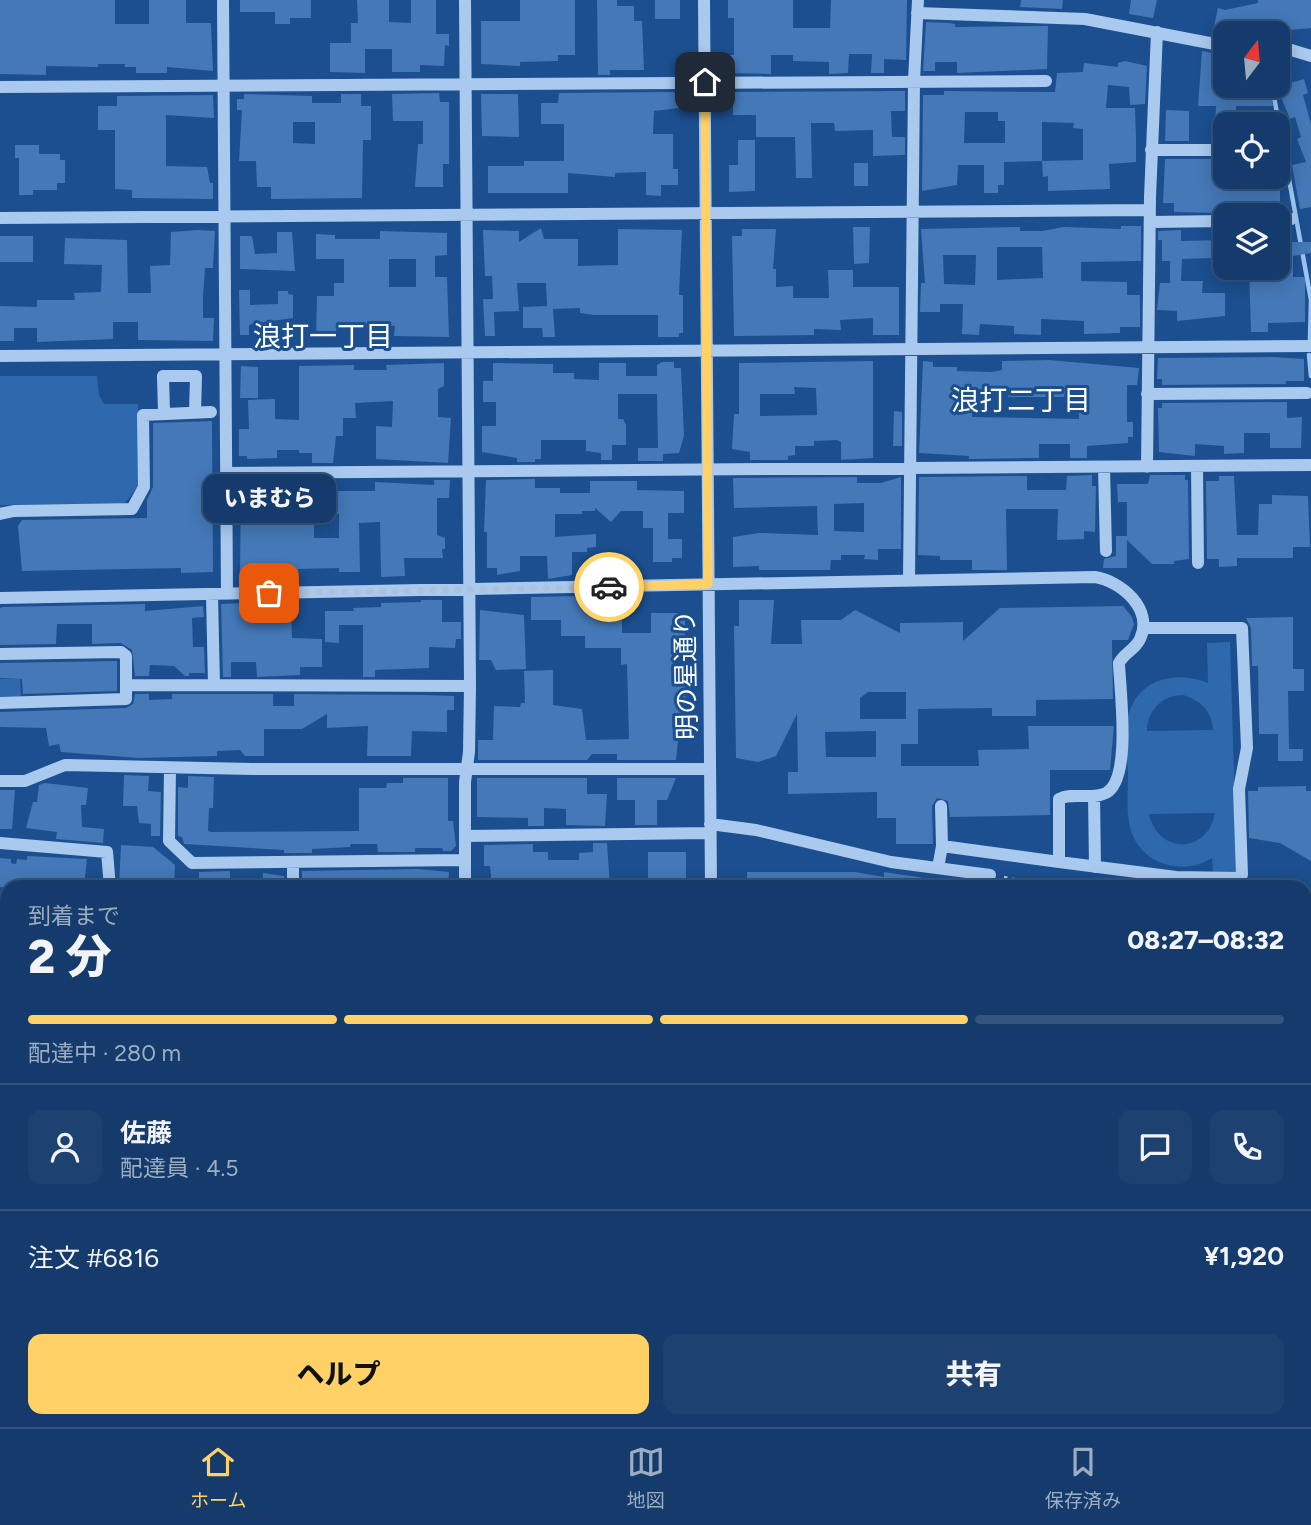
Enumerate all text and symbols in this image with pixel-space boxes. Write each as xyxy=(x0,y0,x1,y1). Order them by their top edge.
north arrow xyxy=(1213,21,1290,98)
map controls xyxy=(1213,21,1290,280)
pin xyxy=(675,52,735,112)
icon: home xyxy=(686,63,724,101)
button: locate xyxy=(1213,112,1290,189)
button: layers xyxy=(1213,203,1290,280)
district label: 浪打一丁目 xyxy=(253,319,393,353)
district label: 浪打二丁目 xyxy=(951,383,1091,417)
callout: いまむら xyxy=(202,474,336,523)
text: いまむら xyxy=(224,484,316,512)
courier xyxy=(574,552,644,622)
pin xyxy=(239,563,299,623)
icon: car xyxy=(590,568,628,606)
icon: bag xyxy=(250,574,288,612)
street label: 明の星通り xyxy=(669,610,703,740)
text: 到着まで xyxy=(28,902,120,930)
text: 08:27–08:32 xyxy=(1127,924,1284,956)
text: 2 分 xyxy=(28,929,112,985)
text: 配達中 · 280 m xyxy=(28,1039,181,1067)
button: person xyxy=(28,1110,102,1184)
button: chat xyxy=(1118,1110,1192,1184)
button: phone xyxy=(1210,1110,1284,1184)
text: 佐藤 xyxy=(120,1117,172,1149)
text: 配達員 · 4.5 xyxy=(120,1154,239,1182)
text: ¥1,920 xyxy=(1204,1240,1284,1272)
text: 注文 #6816 xyxy=(28,1242,159,1274)
button: ヘルプ xyxy=(28,1334,649,1414)
button: 共有 xyxy=(663,1334,1284,1414)
tab: ホーム xyxy=(190,1443,247,1512)
tab: 地図 xyxy=(627,1443,665,1512)
tab: 保存済み xyxy=(1045,1443,1121,1512)

